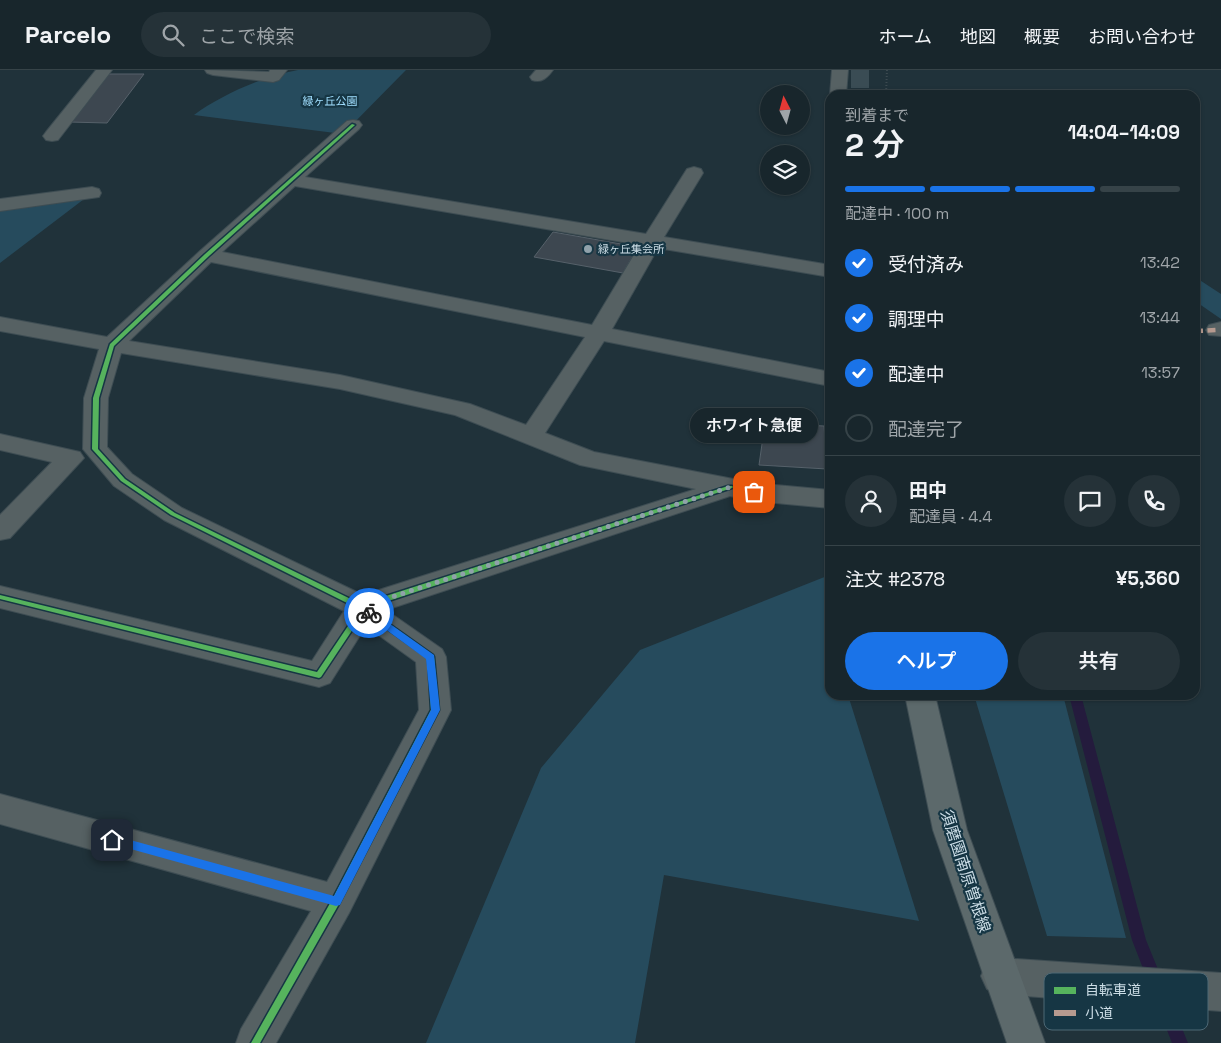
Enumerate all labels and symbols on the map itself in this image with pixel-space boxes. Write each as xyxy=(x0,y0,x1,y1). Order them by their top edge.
north arrow xyxy=(760,85,810,135)
park label: 緑ヶ丘公園 xyxy=(303,94,358,108)
place label: 緑ヶ丘集会所 xyxy=(598,242,665,256)
marker: 緑ヶ丘集会所 xyxy=(582,243,594,255)
callout: ホワイト急便 xyxy=(690,407,818,442)
pin xyxy=(733,471,775,513)
courier xyxy=(344,588,394,638)
street label: 須磨園南原曽根線 xyxy=(936,807,995,935)
pin xyxy=(91,819,133,861)
legend xyxy=(1044,973,1208,1030)
text: 自転車道 xyxy=(1085,981,1141,999)
text: 小道 xyxy=(1085,1004,1113,1022)

